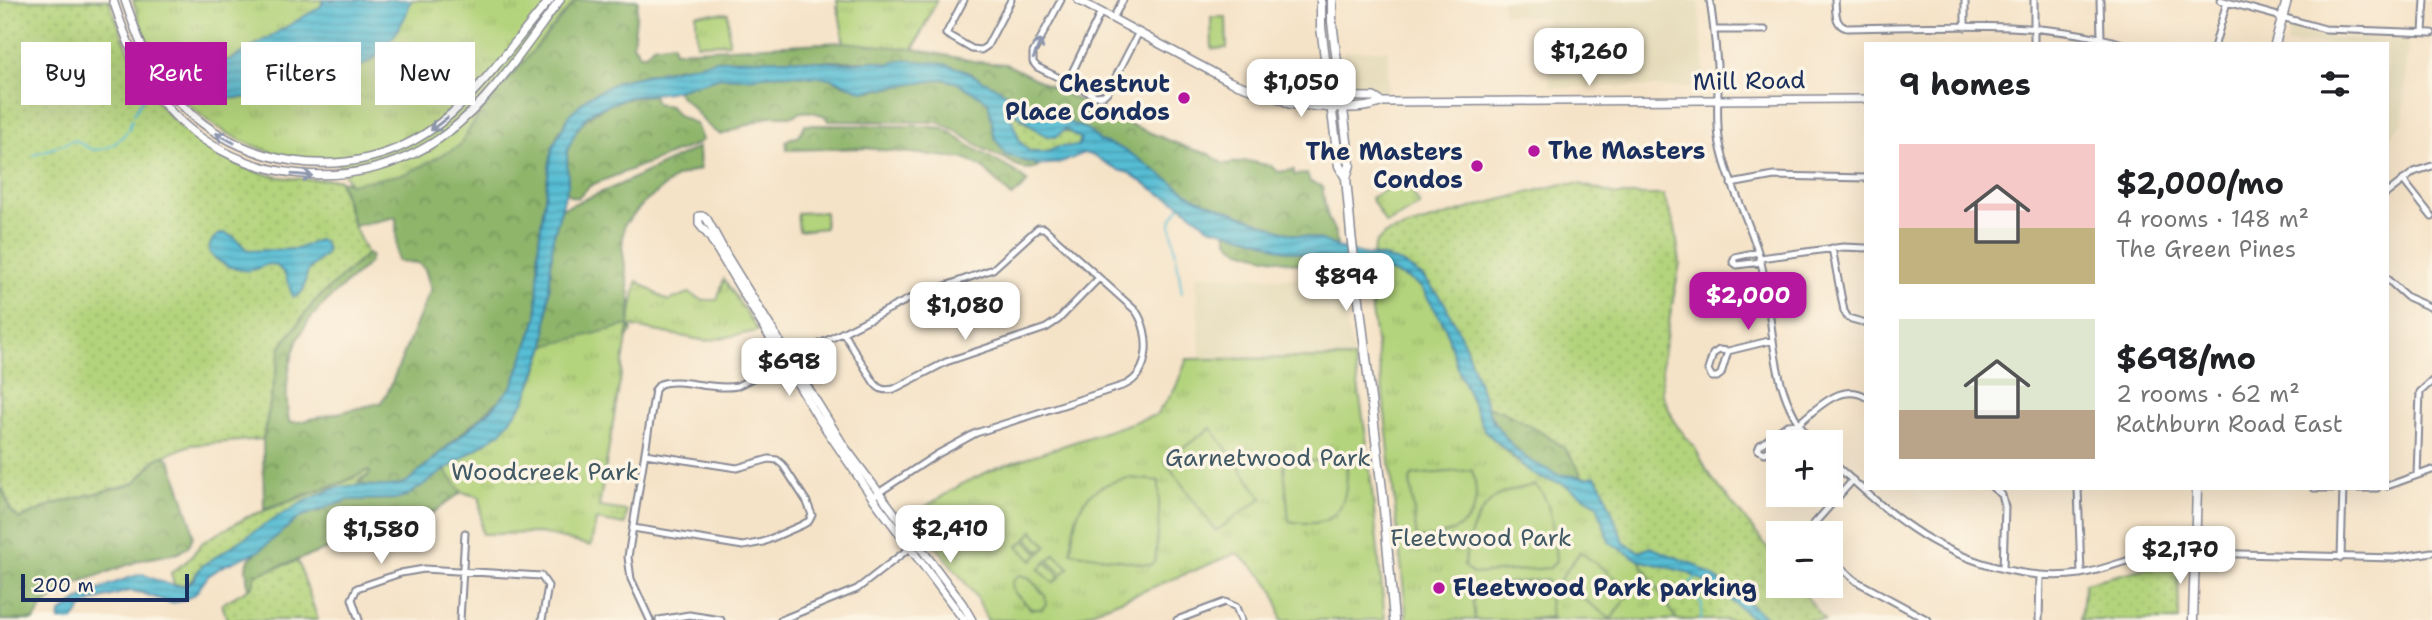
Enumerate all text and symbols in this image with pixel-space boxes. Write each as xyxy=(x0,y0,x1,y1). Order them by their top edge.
pin: $1,260 xyxy=(1532,28,1646,88)
text: $1,260 xyxy=(1550,36,1628,66)
one-way arrow xyxy=(1032,39,1044,60)
chip: Buy xyxy=(21,42,111,105)
chip: Rent xyxy=(125,42,227,105)
chip: Filters xyxy=(241,42,361,105)
chip: New xyxy=(375,42,475,105)
pin: $1,050 xyxy=(1244,60,1358,119)
street label: Mill Road xyxy=(1692,64,1806,98)
text: 9 homes xyxy=(1899,64,2031,105)
icon: filters xyxy=(2316,65,2354,103)
text: $1,050 xyxy=(1263,67,1339,97)
place label: Chestnut Place Condos xyxy=(1005,68,1170,128)
marker: Chestnut Place Condos xyxy=(1176,90,1192,106)
one-way arrow xyxy=(430,116,449,131)
one-way arrow xyxy=(216,131,236,145)
place label: The Masters xyxy=(1548,135,1705,167)
place label: The Masters Condos xyxy=(1306,136,1463,196)
marker: The Masters xyxy=(1526,143,1542,159)
marker: The Masters Condos xyxy=(1469,158,1485,174)
text: $2,000/mo xyxy=(2116,163,2284,204)
one-way arrow xyxy=(290,168,313,181)
icon: home xyxy=(1955,172,2039,256)
text: 4 rooms · 148 m² xyxy=(2116,204,2309,234)
text: The Green Pines xyxy=(2116,234,2296,264)
pin: $894 xyxy=(1305,254,1387,313)
text: $894 xyxy=(1314,261,1378,291)
pin: $2,000 xyxy=(1691,272,1805,332)
text: $2,000 xyxy=(1705,280,1791,310)
pin: $1,080 xyxy=(908,282,1022,342)
text: $1,080 xyxy=(926,290,1004,320)
pin: $698 xyxy=(748,338,830,398)
text: $698/mo xyxy=(2116,338,2256,379)
text: $698 xyxy=(757,346,821,376)
icon: home xyxy=(1955,347,2039,431)
text: 2 rooms · 62 m² xyxy=(2116,379,2300,409)
text: Rathburn Road East xyxy=(2116,409,2343,439)
map controls xyxy=(1766,430,1843,598)
button: + xyxy=(1766,430,1843,507)
park label: Garnetwood Park xyxy=(1165,442,1371,474)
park label: Woodcreek Park xyxy=(451,456,639,488)
pin: $2,410 xyxy=(893,505,1007,565)
pin: $1,580 xyxy=(324,506,438,566)
text: $2,410 xyxy=(912,513,988,543)
text: $1,580 xyxy=(342,514,420,544)
button: − xyxy=(1766,521,1843,598)
park label: Fleetwood Park xyxy=(1390,522,1572,554)
pin: $2,170 xyxy=(2123,526,2237,586)
text: $2,170 xyxy=(2141,534,2219,564)
scale bar xyxy=(21,571,189,603)
place label: Fleetwood Park parking xyxy=(1453,572,1757,604)
text: 200 m xyxy=(32,573,94,598)
marker: Fleetwood Park parking xyxy=(1431,580,1447,596)

